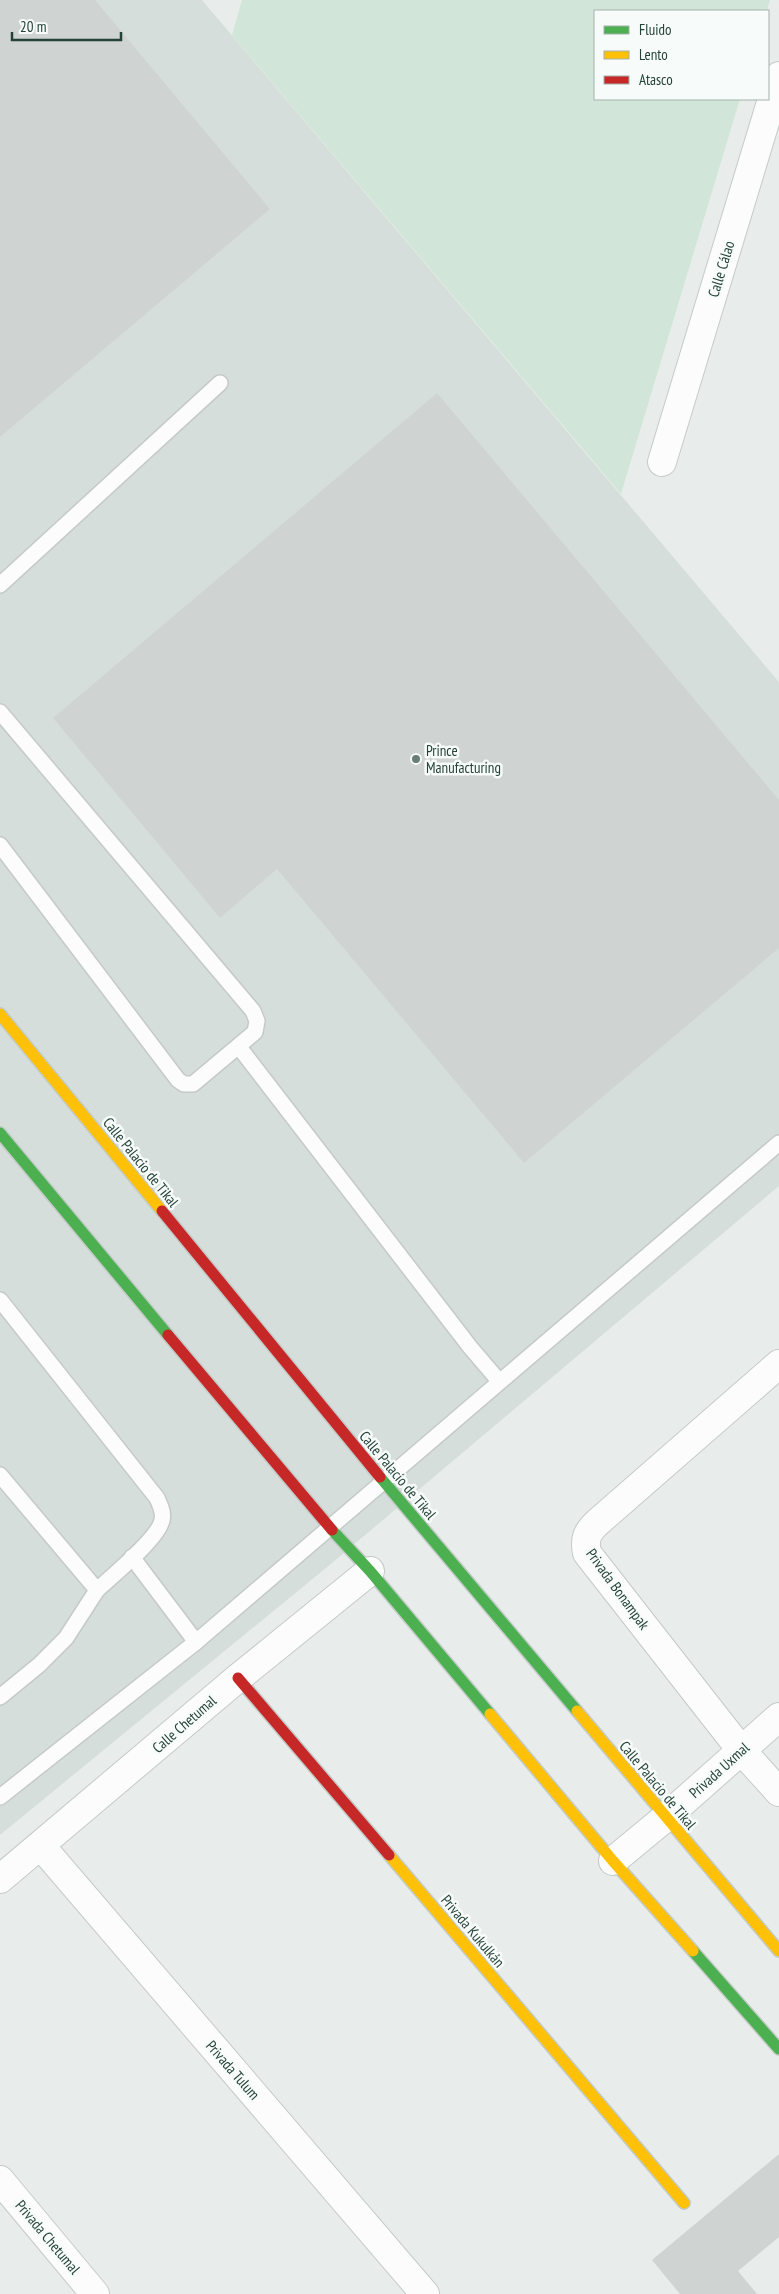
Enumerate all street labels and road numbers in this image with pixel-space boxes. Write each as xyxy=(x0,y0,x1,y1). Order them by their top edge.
street label: Calle Cálao xyxy=(703,239,739,299)
street label: Calle Palacio de Tikal xyxy=(99,1113,183,1211)
street label: Calle Palacio de Tikal xyxy=(355,1427,441,1524)
street label: Privada Bonampak xyxy=(582,1545,654,1633)
street label: Calle Chetumal xyxy=(148,1691,220,1757)
street label: Calle Palacio de Tikal xyxy=(615,1737,701,1834)
street label: Privada Uxmal xyxy=(685,1738,753,1802)
street label: Privada Kukulkán xyxy=(437,1891,509,1971)
street label: Privada Tulum xyxy=(202,2036,264,2104)
street label: Privada Chetumal xyxy=(12,2196,85,2278)

